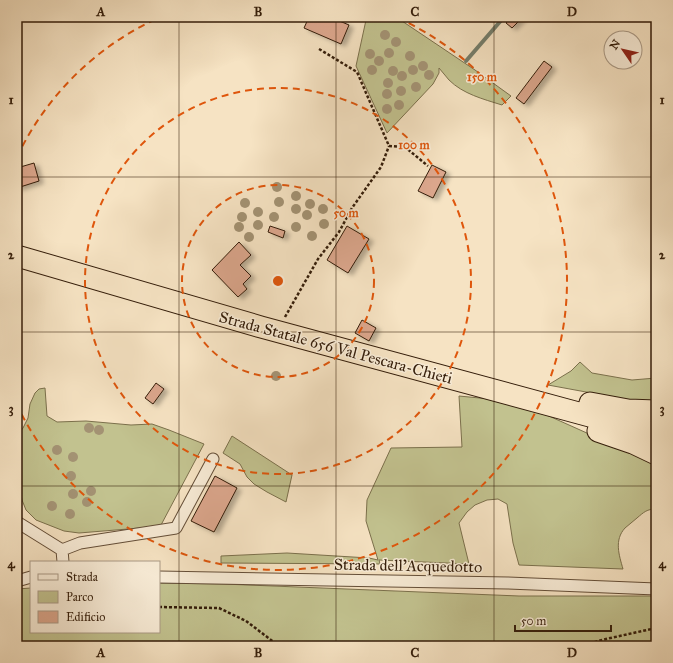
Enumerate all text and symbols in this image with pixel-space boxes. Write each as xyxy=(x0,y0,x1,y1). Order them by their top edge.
text: A xyxy=(96,4,106,20)
text: B xyxy=(254,4,263,20)
text: C xyxy=(411,4,420,20)
text: D xyxy=(567,4,577,20)
north arrow xyxy=(603,30,643,70)
text: N xyxy=(607,37,623,52)
text: 150 m xyxy=(467,70,498,84)
text: 1 xyxy=(8,92,14,108)
text: 1 xyxy=(659,92,665,108)
text: 100 m xyxy=(398,138,431,152)
text: 50 m xyxy=(333,206,360,220)
text: 2 xyxy=(8,247,15,263)
text: 2 xyxy=(659,247,666,263)
centre of rings xyxy=(271,274,285,288)
street label: Strada Statale 656 Val Pescara-Chieti xyxy=(217,307,455,388)
text: 3 xyxy=(8,401,14,417)
text: 3 xyxy=(659,401,665,417)
street label: Strada dell'Acquedotto xyxy=(334,555,482,577)
text: 4 xyxy=(7,556,15,572)
text: 4 xyxy=(658,556,666,572)
legend xyxy=(30,561,160,633)
text: Strada xyxy=(66,570,99,584)
text: Parco xyxy=(66,590,93,604)
scale bar xyxy=(515,607,611,633)
text: Edificio xyxy=(66,610,105,624)
text: 50 m xyxy=(521,614,546,628)
text: A xyxy=(96,645,106,661)
text: B xyxy=(254,645,263,661)
text: C xyxy=(411,645,420,661)
text: D xyxy=(567,645,577,661)

